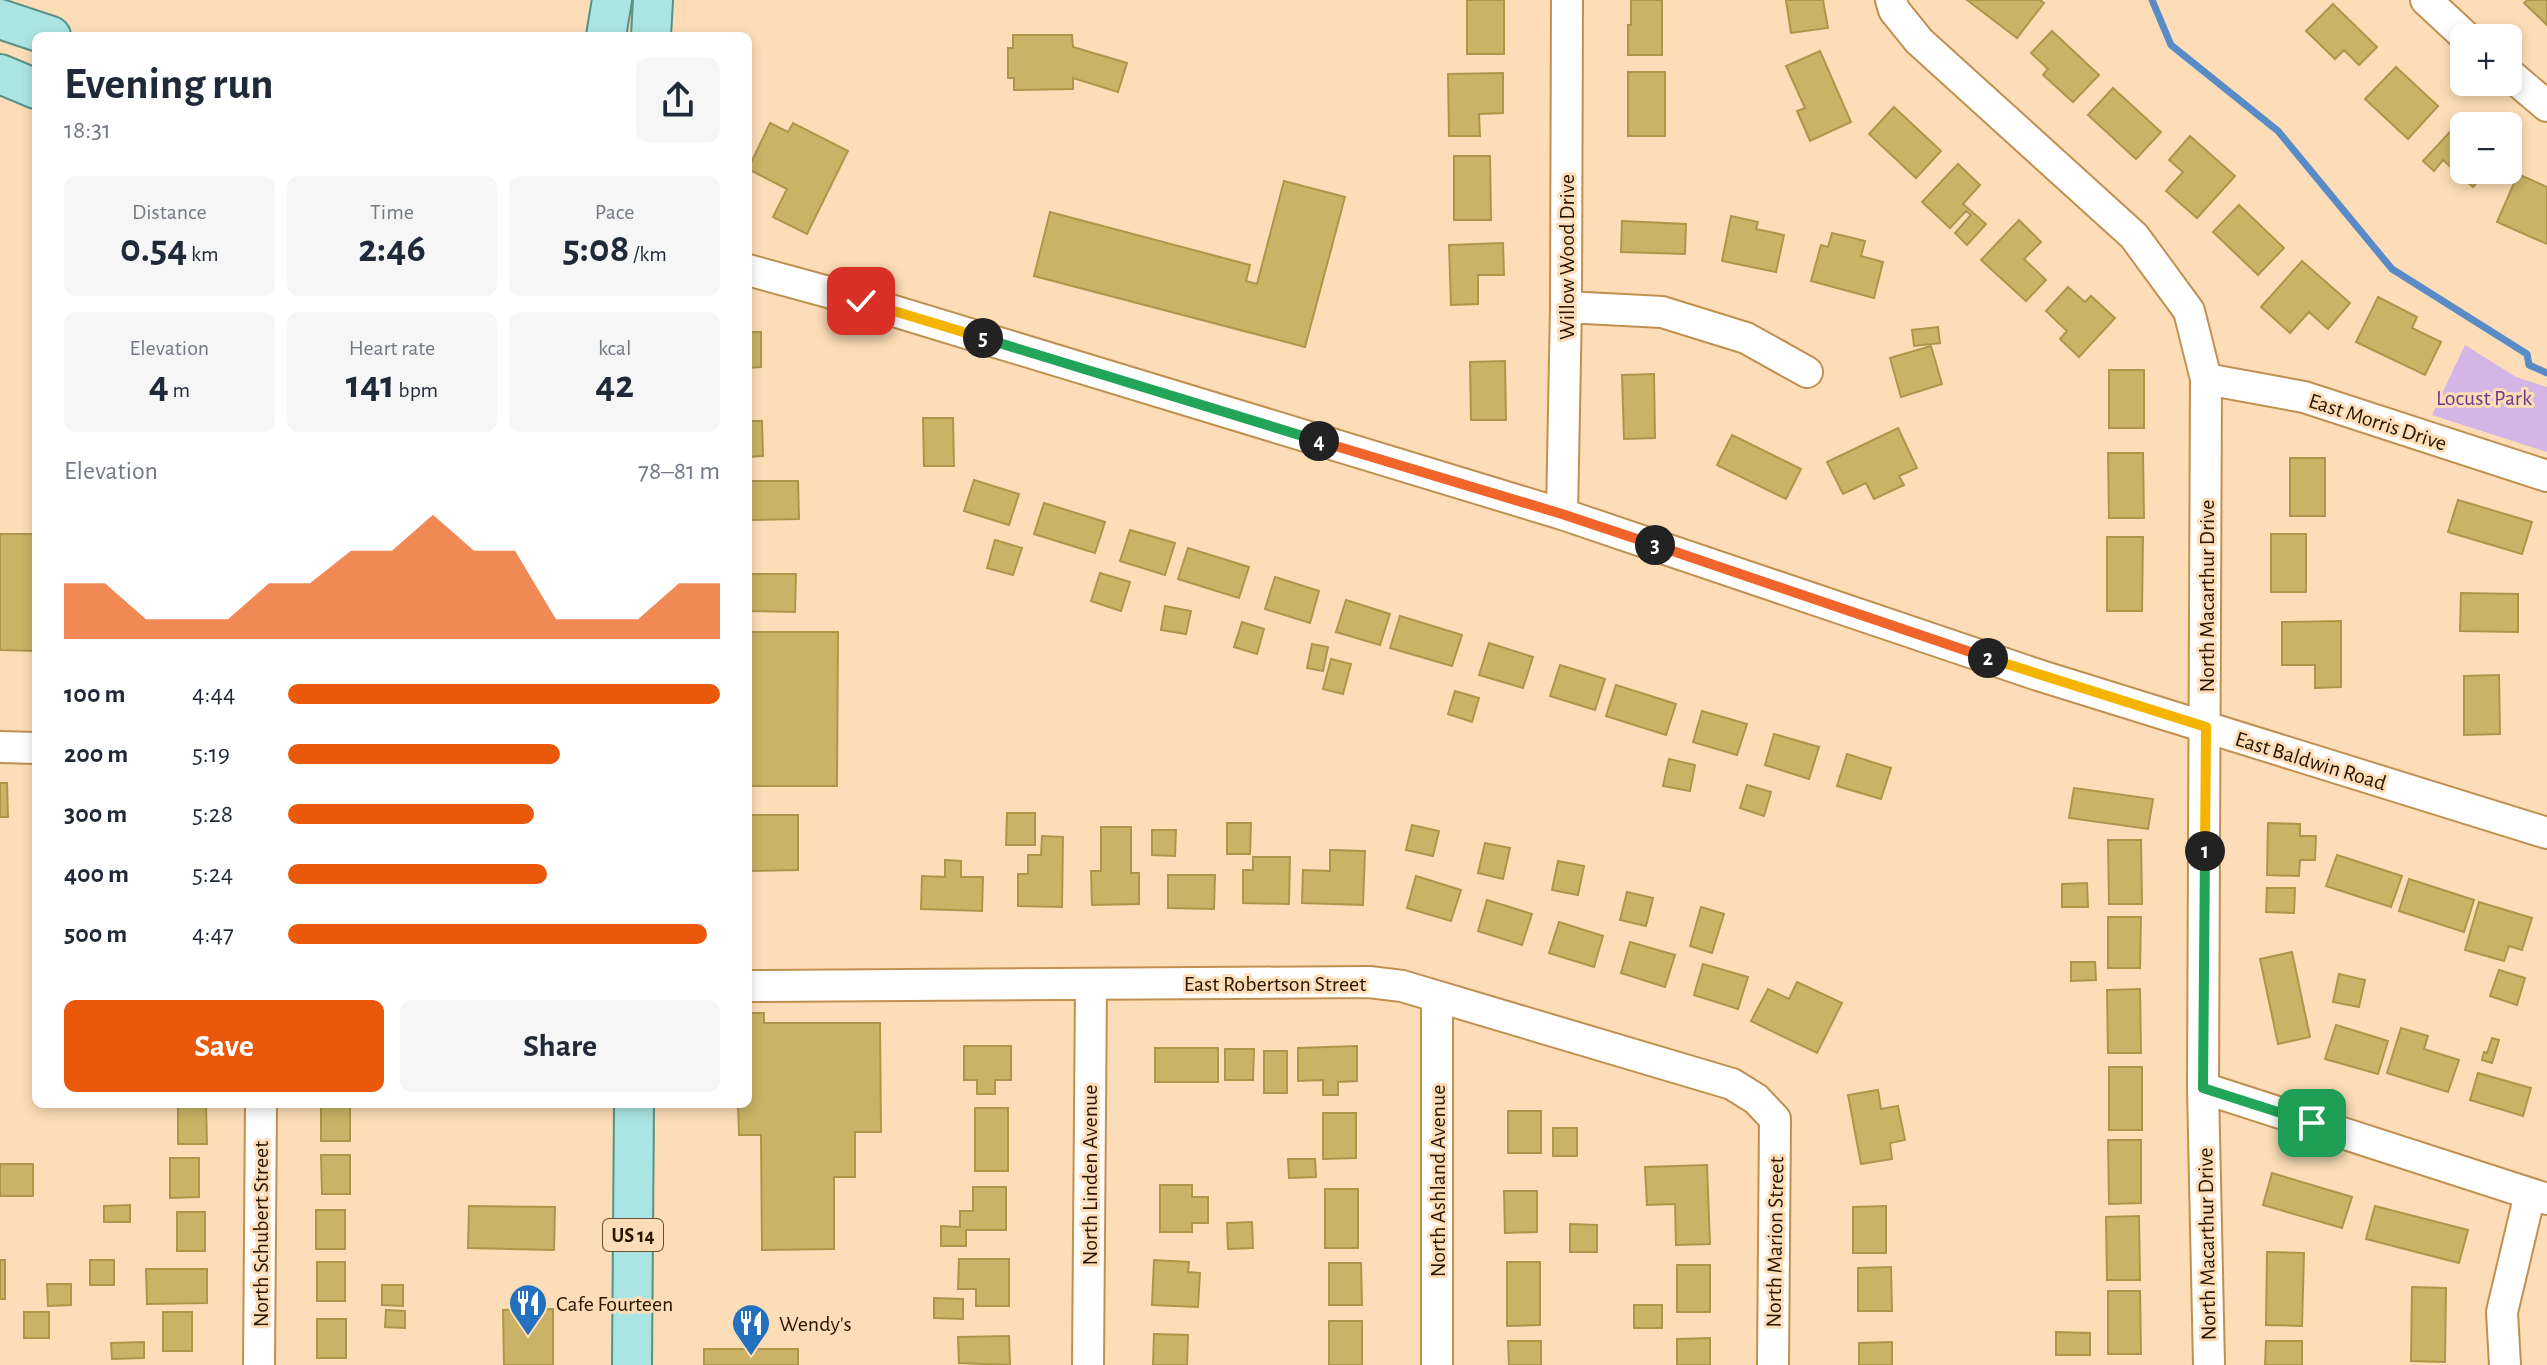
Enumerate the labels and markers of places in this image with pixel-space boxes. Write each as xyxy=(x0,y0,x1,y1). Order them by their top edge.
pin xyxy=(827,267,895,335)
pin: 5 xyxy=(963,318,1003,358)
pin: 4 xyxy=(1299,421,1339,461)
pin: 3 xyxy=(1635,525,1675,565)
pin: 2 xyxy=(1968,638,2008,678)
pin: 1 xyxy=(2185,831,2225,871)
pin xyxy=(2278,1089,2346,1157)
restaurant icon: Cafe Fourteen xyxy=(507,1282,549,1337)
place label: Cafe Fourteen xyxy=(556,1293,673,1315)
restaurant icon: Wendy's xyxy=(730,1302,772,1357)
place label: Wendy's xyxy=(779,1313,852,1335)

